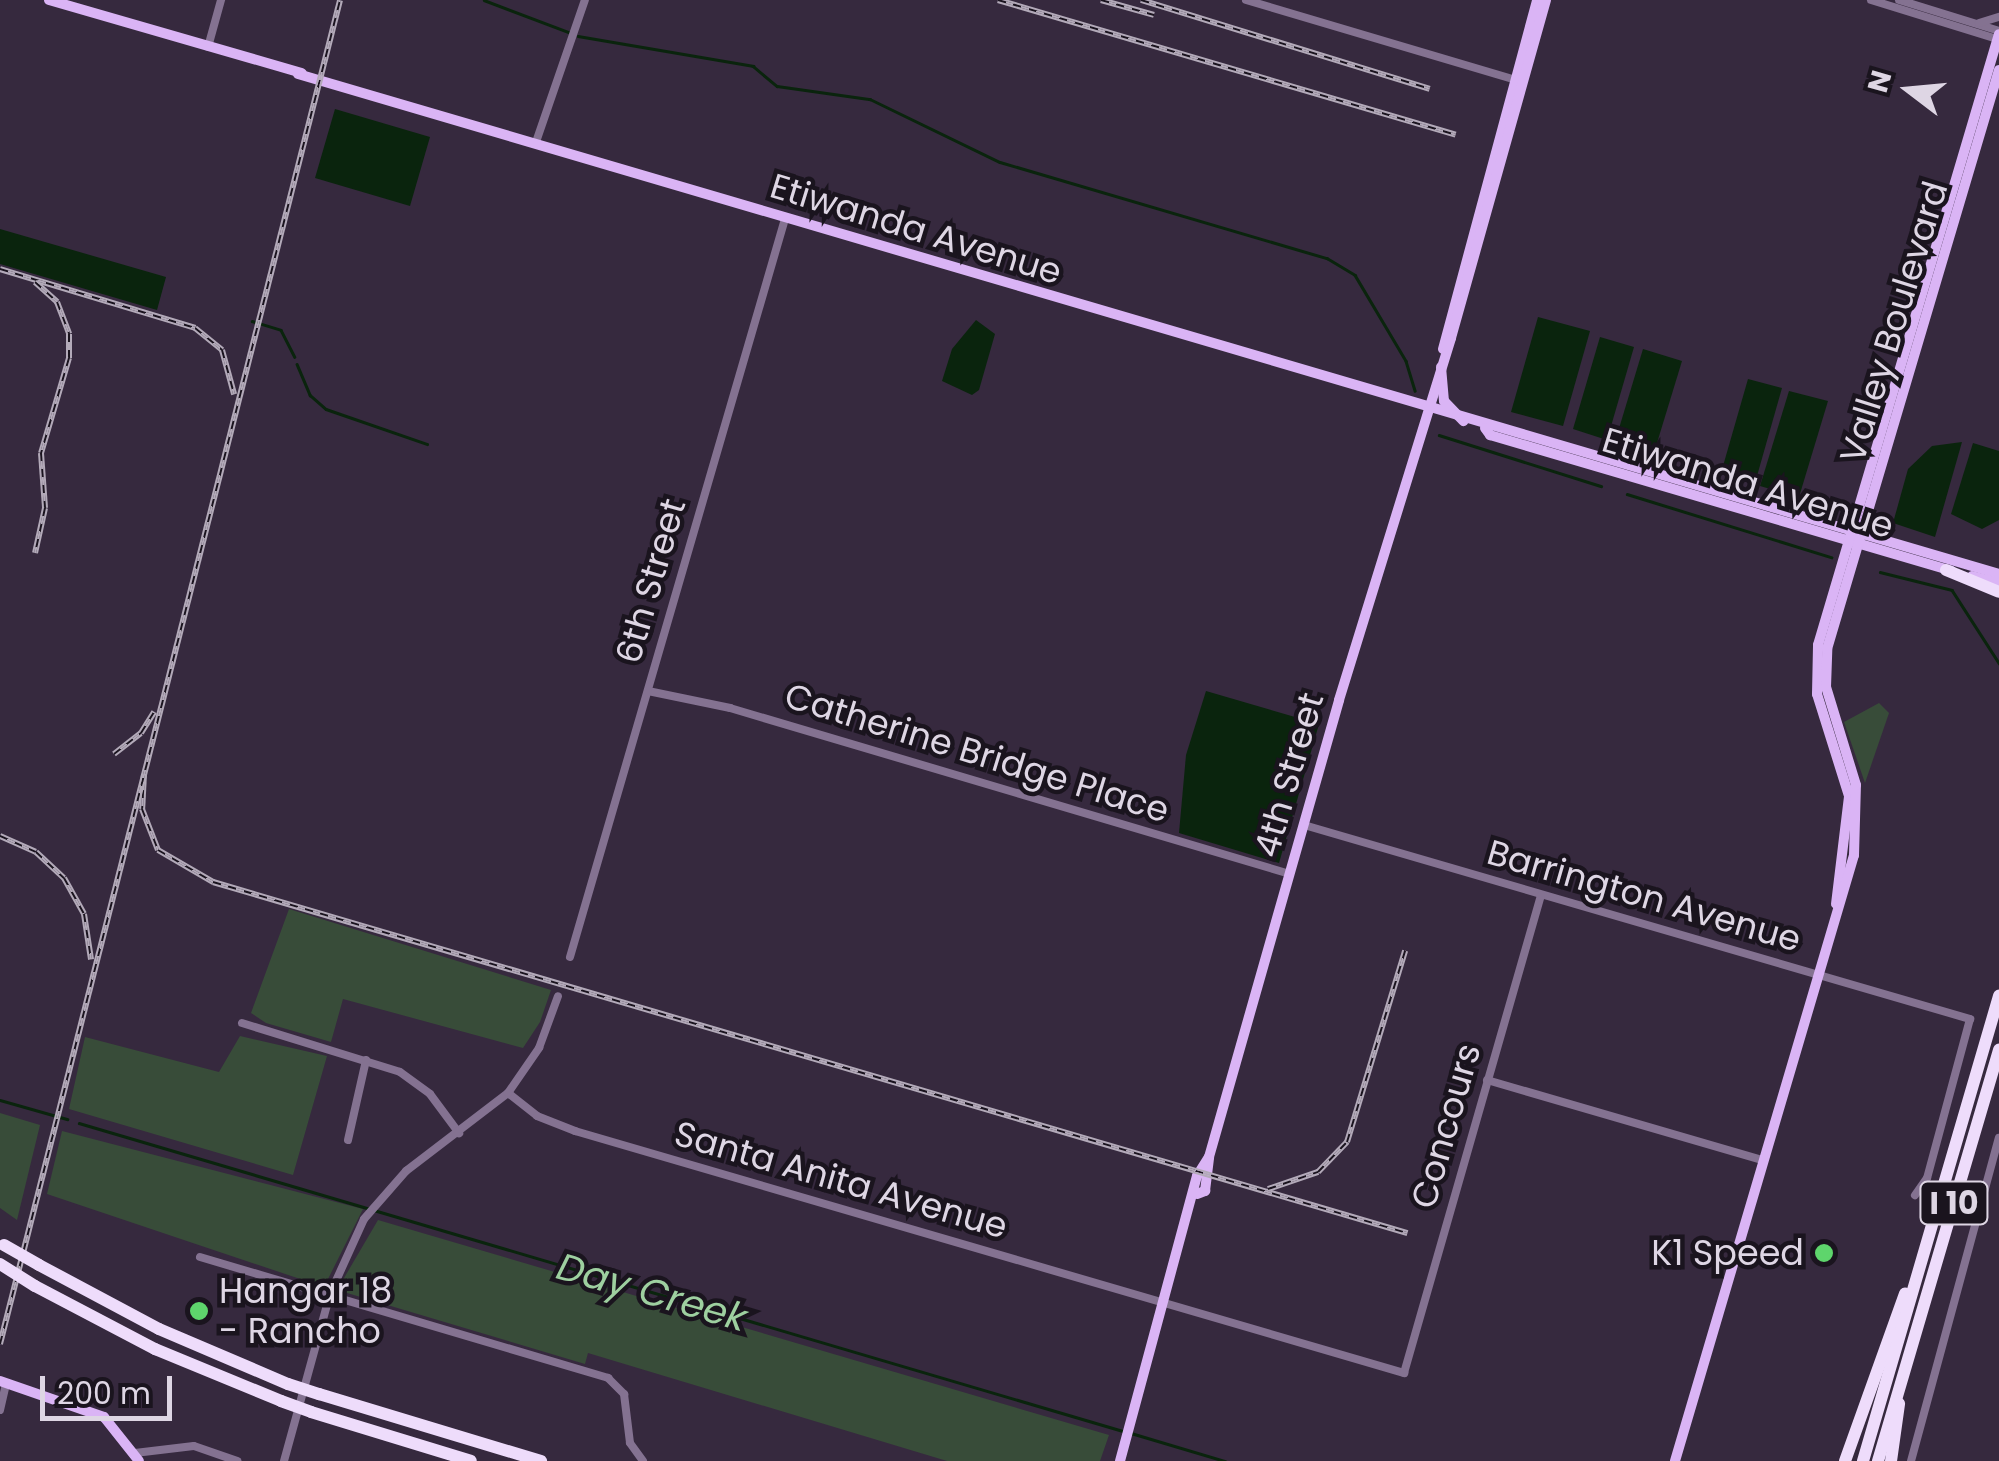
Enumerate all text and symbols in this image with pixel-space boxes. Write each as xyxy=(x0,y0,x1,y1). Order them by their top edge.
north arrow xyxy=(1859,40,1959,140)
text: N xyxy=(1858,66,1901,97)
street label: Etiwanda Avenue xyxy=(765,165,1067,293)
street label: Valley Boulevard xyxy=(1831,176,1957,468)
street label: Etiwanda Avenue xyxy=(1597,419,1899,547)
street label: 6th Street xyxy=(607,494,695,668)
street label: Catherine Bridge Place xyxy=(780,675,1174,831)
street label: 4th Street xyxy=(1246,688,1332,862)
street label: Barrington Avenue xyxy=(1482,831,1806,961)
street label: Concours xyxy=(1402,1039,1490,1213)
street label: Santa Anita Avenue xyxy=(670,1112,1012,1248)
road number: I 10 xyxy=(1919,1176,1989,1230)
place label: K1 Speed xyxy=(1651,1232,1804,1274)
marker: K1 Speed xyxy=(1813,1242,1835,1264)
water label: Day Creek xyxy=(552,1243,752,1341)
place label: Hangar 18 - Rancho xyxy=(219,1270,392,1352)
marker: Hangar 18 - Rancho xyxy=(188,1300,210,1322)
scale bar xyxy=(45,1356,178,1418)
text: 200 m xyxy=(57,1372,151,1415)

